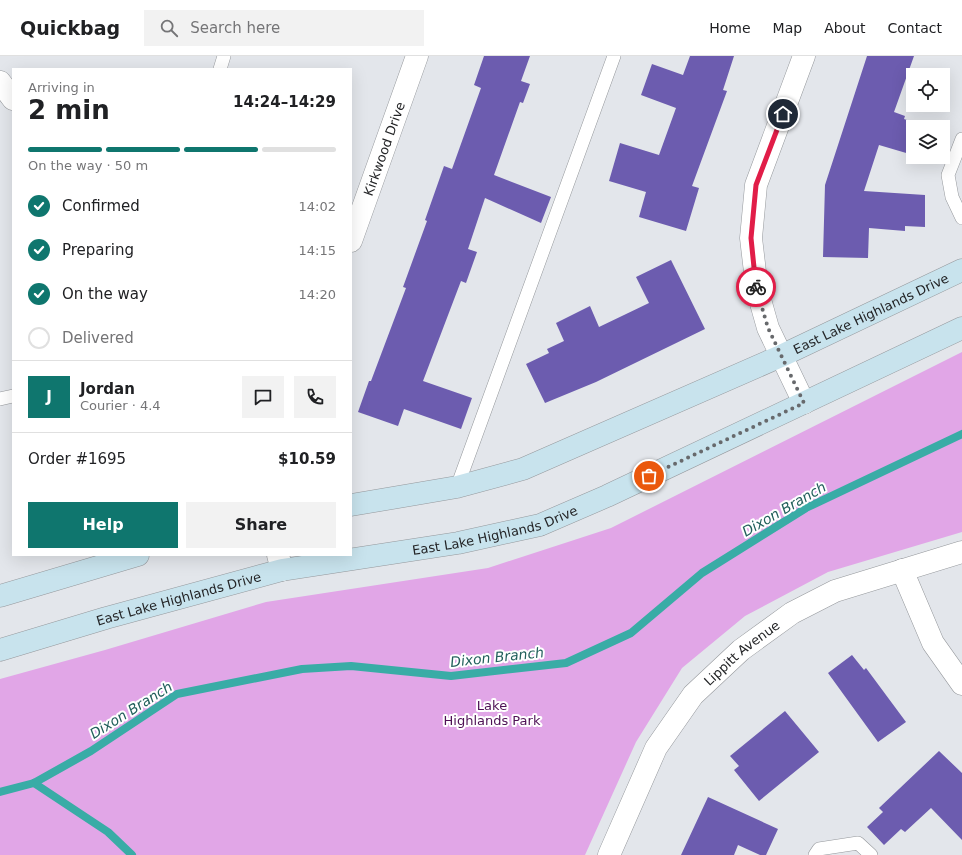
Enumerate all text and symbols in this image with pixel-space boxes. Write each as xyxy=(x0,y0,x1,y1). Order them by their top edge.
search box xyxy=(144,10,424,46)
text: Quickbag xyxy=(20,17,120,39)
icon: search xyxy=(158,17,180,39)
text: Search here xyxy=(190,19,280,37)
text: Home xyxy=(709,20,751,36)
text: Map xyxy=(773,20,802,36)
text: About xyxy=(824,20,866,36)
text: Contact xyxy=(888,20,942,36)
map controls xyxy=(906,68,950,164)
button: locate xyxy=(906,68,950,112)
text: Arriving in xyxy=(28,80,95,95)
text: 14:24–14:29 xyxy=(233,93,336,111)
text: 2 min xyxy=(28,95,110,125)
pin xyxy=(766,97,800,131)
street label: Kirkwood Drive xyxy=(361,100,408,198)
icon: home xyxy=(772,103,794,125)
button: layers xyxy=(906,120,950,164)
text: On the way · 50 m xyxy=(28,158,148,173)
icon: check xyxy=(28,195,50,217)
text: Confirmed xyxy=(62,197,140,215)
text: 14:02 xyxy=(299,199,336,214)
icon: check xyxy=(28,239,50,261)
text: Preparing xyxy=(62,241,134,259)
text: 14:15 xyxy=(299,243,336,258)
courier xyxy=(736,267,776,307)
street label: East Lake Highlands Drive xyxy=(791,270,951,357)
icon: bike xyxy=(745,276,767,298)
icon: check xyxy=(28,283,50,305)
text: On the way xyxy=(62,285,148,303)
text: 14:20 xyxy=(299,287,336,302)
text: Delivered xyxy=(62,329,134,347)
button: chat xyxy=(242,376,284,418)
button: phone xyxy=(294,376,336,418)
text: Jordan xyxy=(80,380,135,398)
text: J xyxy=(46,388,52,406)
text: Courier · 4.4 xyxy=(80,398,161,413)
text: Order #1695 xyxy=(28,450,126,468)
text: $10.59 xyxy=(278,450,336,468)
pin xyxy=(632,459,666,493)
icon: bag xyxy=(638,465,660,487)
water label: Dixon Branch xyxy=(739,479,829,539)
button: Help xyxy=(28,502,178,548)
button: Share xyxy=(186,502,336,548)
street label: East Lake Highlands Drive xyxy=(411,503,580,558)
street label: East Lake Highlands Drive xyxy=(95,569,263,629)
street label: Lippitt Avenue xyxy=(701,618,783,689)
water label: Dixon Branch xyxy=(449,644,545,670)
water label: Dixon Branch xyxy=(87,678,175,742)
park label: Lake Highlands Park xyxy=(444,698,541,728)

